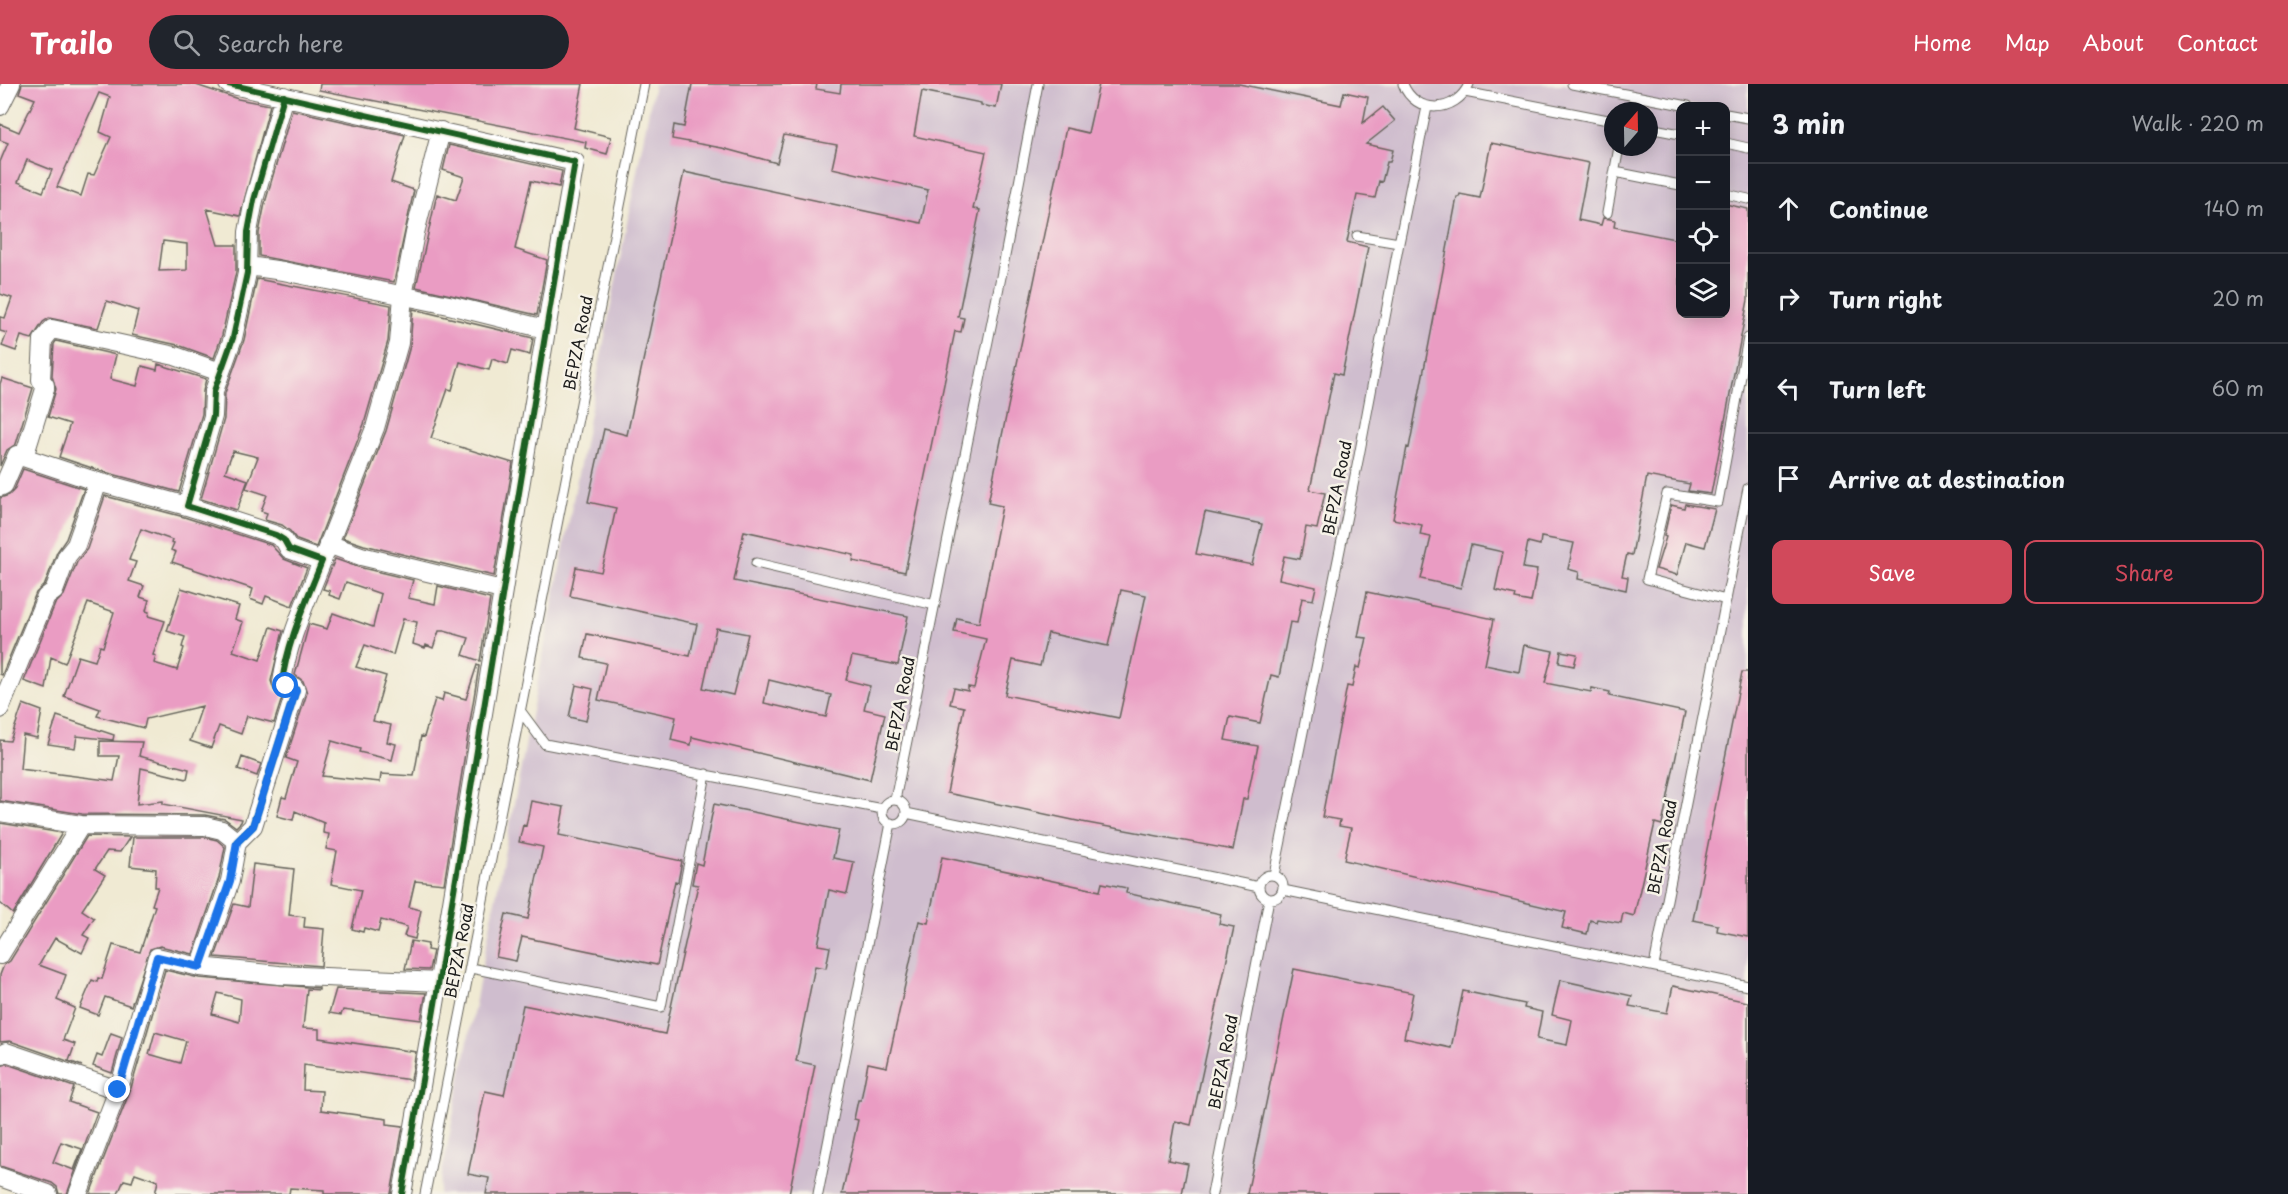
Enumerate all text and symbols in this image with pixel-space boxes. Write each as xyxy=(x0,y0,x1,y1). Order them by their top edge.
search box xyxy=(149,15,569,69)
text: Trailo xyxy=(30,21,113,64)
icon: search xyxy=(170,26,203,59)
text: Search here xyxy=(218,26,343,59)
text: Home xyxy=(1913,26,1972,58)
text: Map xyxy=(2005,26,2050,58)
text: About xyxy=(2083,26,2144,58)
text: Contact xyxy=(2177,26,2258,58)
north arrow xyxy=(1604,102,1658,156)
map controls xyxy=(1676,102,1730,318)
button: + xyxy=(1676,102,1730,156)
text: 3 min xyxy=(1772,104,1845,143)
text: Walk · 220 m xyxy=(2132,108,2264,138)
button: − xyxy=(1676,156,1730,210)
icon: ahead xyxy=(1772,192,1805,225)
text: Continue xyxy=(1829,192,1928,225)
text: 140 m xyxy=(2204,193,2264,223)
button: locate xyxy=(1676,210,1730,264)
button: layers xyxy=(1676,264,1730,318)
icon: right xyxy=(1772,282,1805,315)
text: Turn right xyxy=(1829,282,1942,315)
text: 20 m xyxy=(2212,283,2264,313)
street label: BEPZA Road xyxy=(556,293,598,393)
icon: left xyxy=(1772,372,1805,405)
text: Turn left xyxy=(1829,372,1926,405)
text: 60 m xyxy=(2212,373,2264,403)
street label: BEPZA Road xyxy=(1315,438,1357,538)
icon: arrive xyxy=(1772,462,1805,495)
text: Arrive at destination xyxy=(1829,462,2065,495)
button: Save xyxy=(1772,540,2012,604)
button: Share xyxy=(2024,540,2264,604)
street label: BEPZA Road xyxy=(878,654,920,754)
route start xyxy=(272,672,298,698)
street label: BEPZA Road xyxy=(1640,797,1682,897)
street label: BEPZA Road xyxy=(437,901,479,1001)
street label: BEPZA Road xyxy=(1201,1012,1243,1112)
route end xyxy=(104,1076,130,1102)

